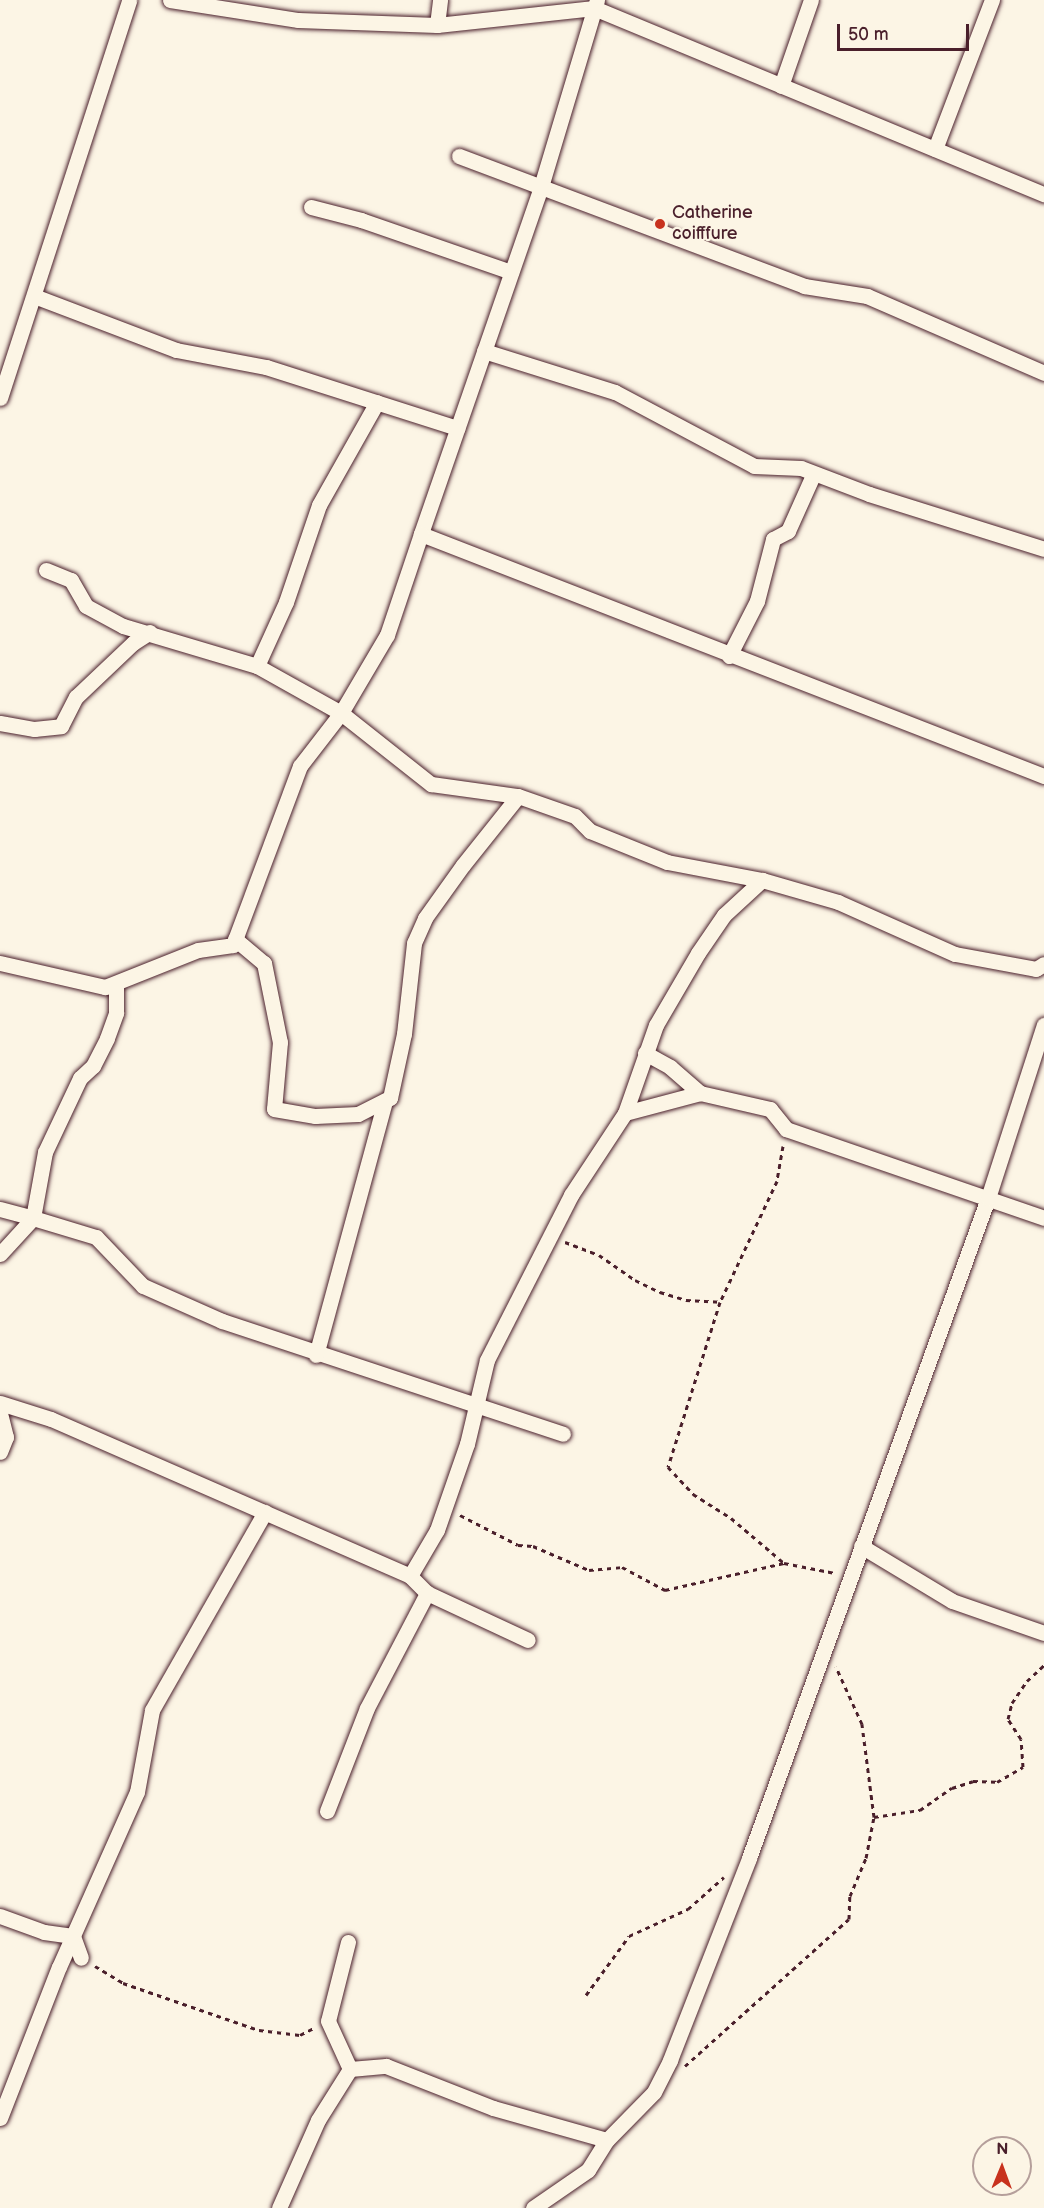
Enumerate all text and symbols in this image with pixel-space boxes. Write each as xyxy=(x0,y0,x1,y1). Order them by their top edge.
scale bar xyxy=(840,12,972,50)
text: 50 m xyxy=(848,24,889,45)
place label: Catherine coifffure xyxy=(672,203,753,246)
marker: Catherine coifffure xyxy=(653,217,667,231)
north arrow xyxy=(972,2136,1032,2196)
text: N xyxy=(996,2140,1008,2159)

